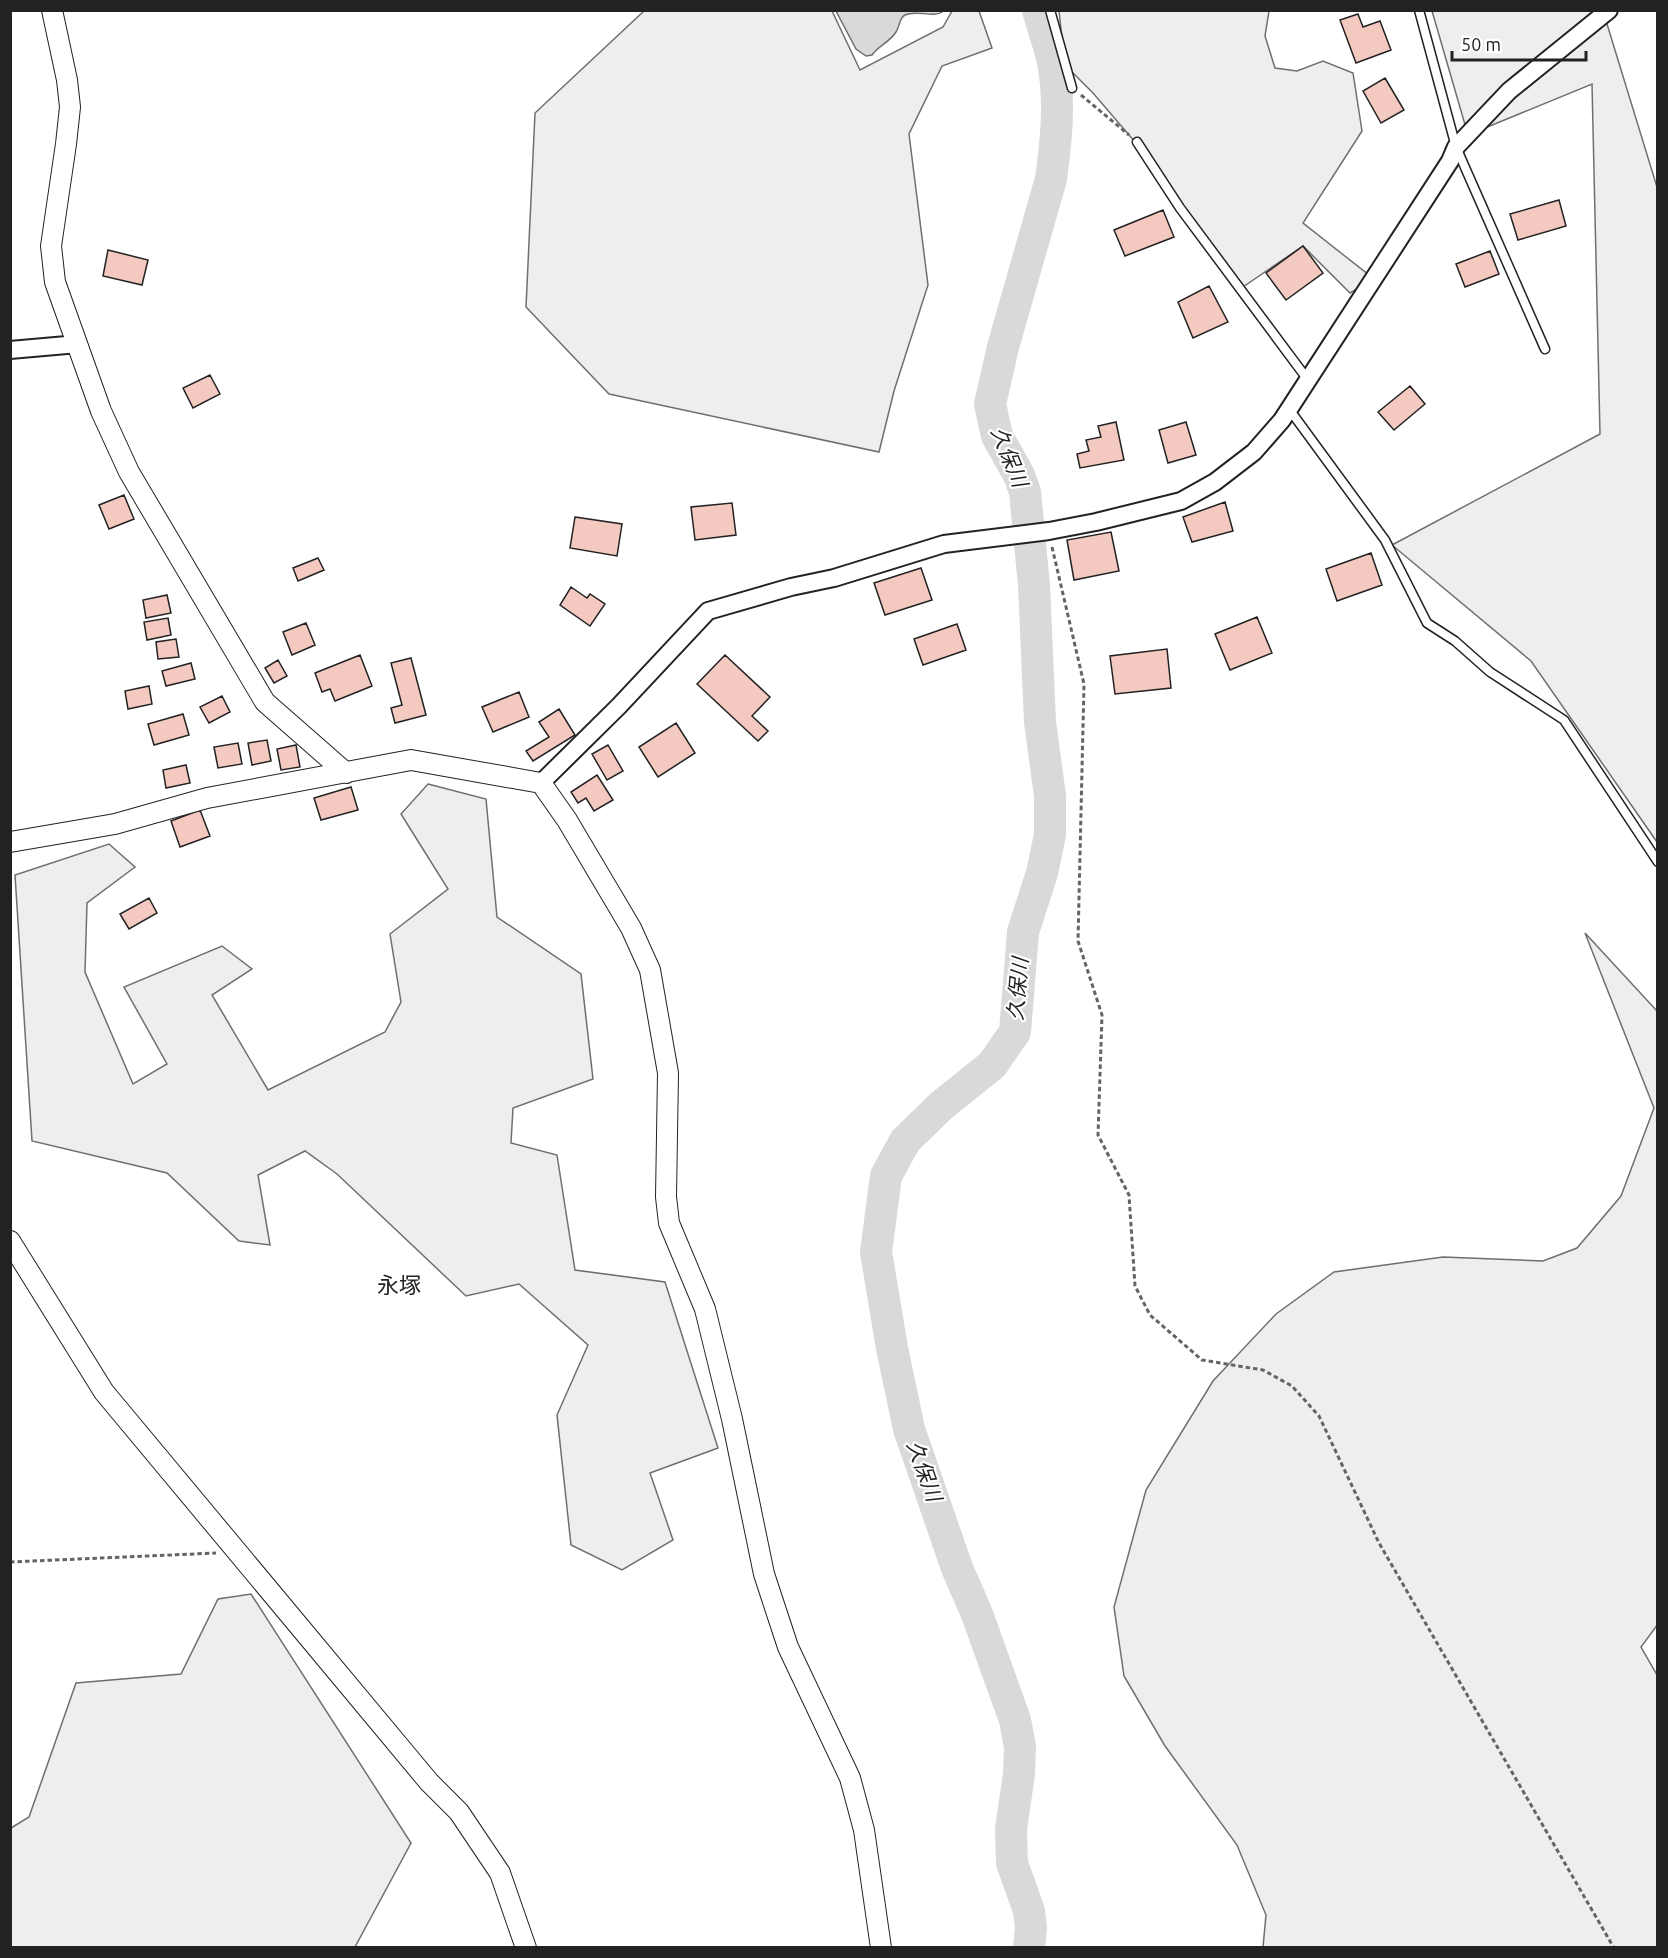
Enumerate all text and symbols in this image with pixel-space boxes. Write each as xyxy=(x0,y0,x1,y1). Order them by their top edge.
scale bar xyxy=(1452,24,1586,62)
text: 50 m xyxy=(1461,34,1501,54)
water label: 久保川 xyxy=(987,423,1034,492)
water label: 久保川 xyxy=(1002,954,1032,1021)
district label: 永塚 xyxy=(377,1272,421,1297)
water label: 久保川 xyxy=(903,1437,948,1506)

